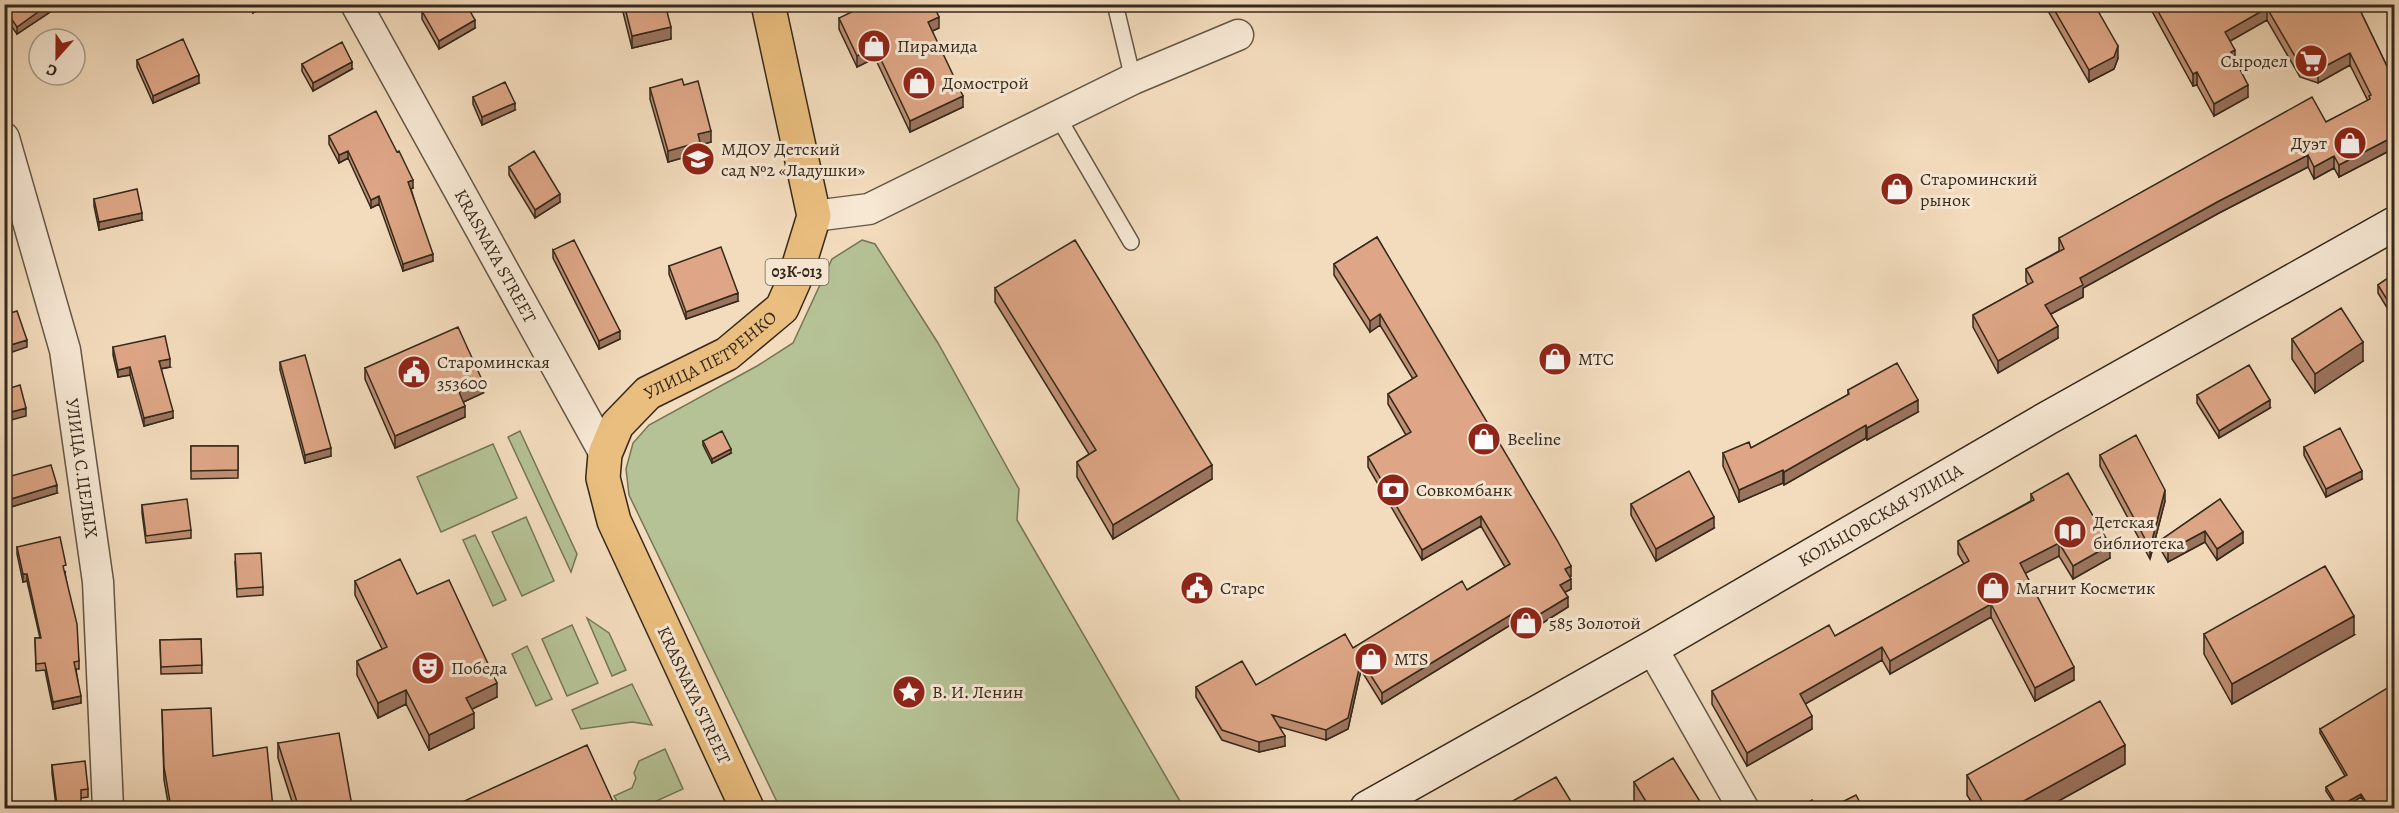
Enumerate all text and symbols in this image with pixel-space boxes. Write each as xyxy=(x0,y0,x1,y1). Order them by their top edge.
north arrow xyxy=(27,27,87,87)
shop icon: Пирамида xyxy=(856,28,892,64)
place label: Пирамида xyxy=(897,34,978,58)
supermarket icon: Сыродел xyxy=(2293,43,2329,79)
place label: Сыродел xyxy=(2221,49,2288,73)
text: С xyxy=(43,58,61,82)
shop icon: Домострой xyxy=(901,65,937,101)
place label: Домострой xyxy=(942,71,1029,95)
shop icon: Дуэт xyxy=(2332,125,2368,161)
place label: Дуэт xyxy=(2291,131,2327,155)
place label: МДОУ Детский сад №2 «Ладушки» xyxy=(721,137,866,182)
school or university icon: МДОУ Детский сад №2 «Ладушки» xyxy=(680,141,716,177)
place label: Староминский рынок xyxy=(1920,167,2037,212)
shop icon: Староминский рынок xyxy=(1879,171,1915,207)
street label: KRASNAYA STREET xyxy=(449,185,542,327)
road number: 03К-013 xyxy=(766,259,828,285)
street label: УЛИЦА ПЕТРЕНКО xyxy=(640,305,782,405)
shop icon: МТС xyxy=(1537,341,1573,377)
place label: МТС xyxy=(1578,347,1614,371)
place label: Староминская 353600 xyxy=(437,350,550,395)
public building icon: Староминская 353600 xyxy=(396,354,432,390)
street label: УЛИЦА С.ЦЕЛЫХ xyxy=(60,397,104,540)
shop icon: Beeline xyxy=(1466,421,1502,457)
place label: Beeline xyxy=(1507,427,1561,451)
street label: КОЛЬЦОВСКАЯ УЛИЦА xyxy=(1794,458,1968,573)
bank icon: Совкомбанк xyxy=(1375,472,1411,508)
place label: Совкомбанк xyxy=(1416,478,1512,502)
place label: Детская библиотека xyxy=(2093,510,2185,555)
library icon: Детская библиотека xyxy=(2052,514,2088,550)
public building icon: Старс xyxy=(1179,570,1215,606)
shop icon: Магнит Косметик xyxy=(1975,570,2011,606)
place label: Старс xyxy=(1220,576,1265,600)
place label: Магнит Косметик xyxy=(2016,576,2155,600)
shop icon: 585 Золотой xyxy=(1508,605,1544,641)
place label: 585 Золотой xyxy=(1549,611,1641,635)
street label: KRASNAYA STREET xyxy=(652,622,737,768)
shop icon: MTS xyxy=(1353,641,1389,677)
place label: MTS xyxy=(1394,647,1428,671)
theatre icon: Победа xyxy=(410,650,446,686)
place label: Победа xyxy=(451,656,508,680)
place icon: В. И. Ленин xyxy=(891,674,927,710)
place label: В. И. Ленин xyxy=(932,680,1024,704)

